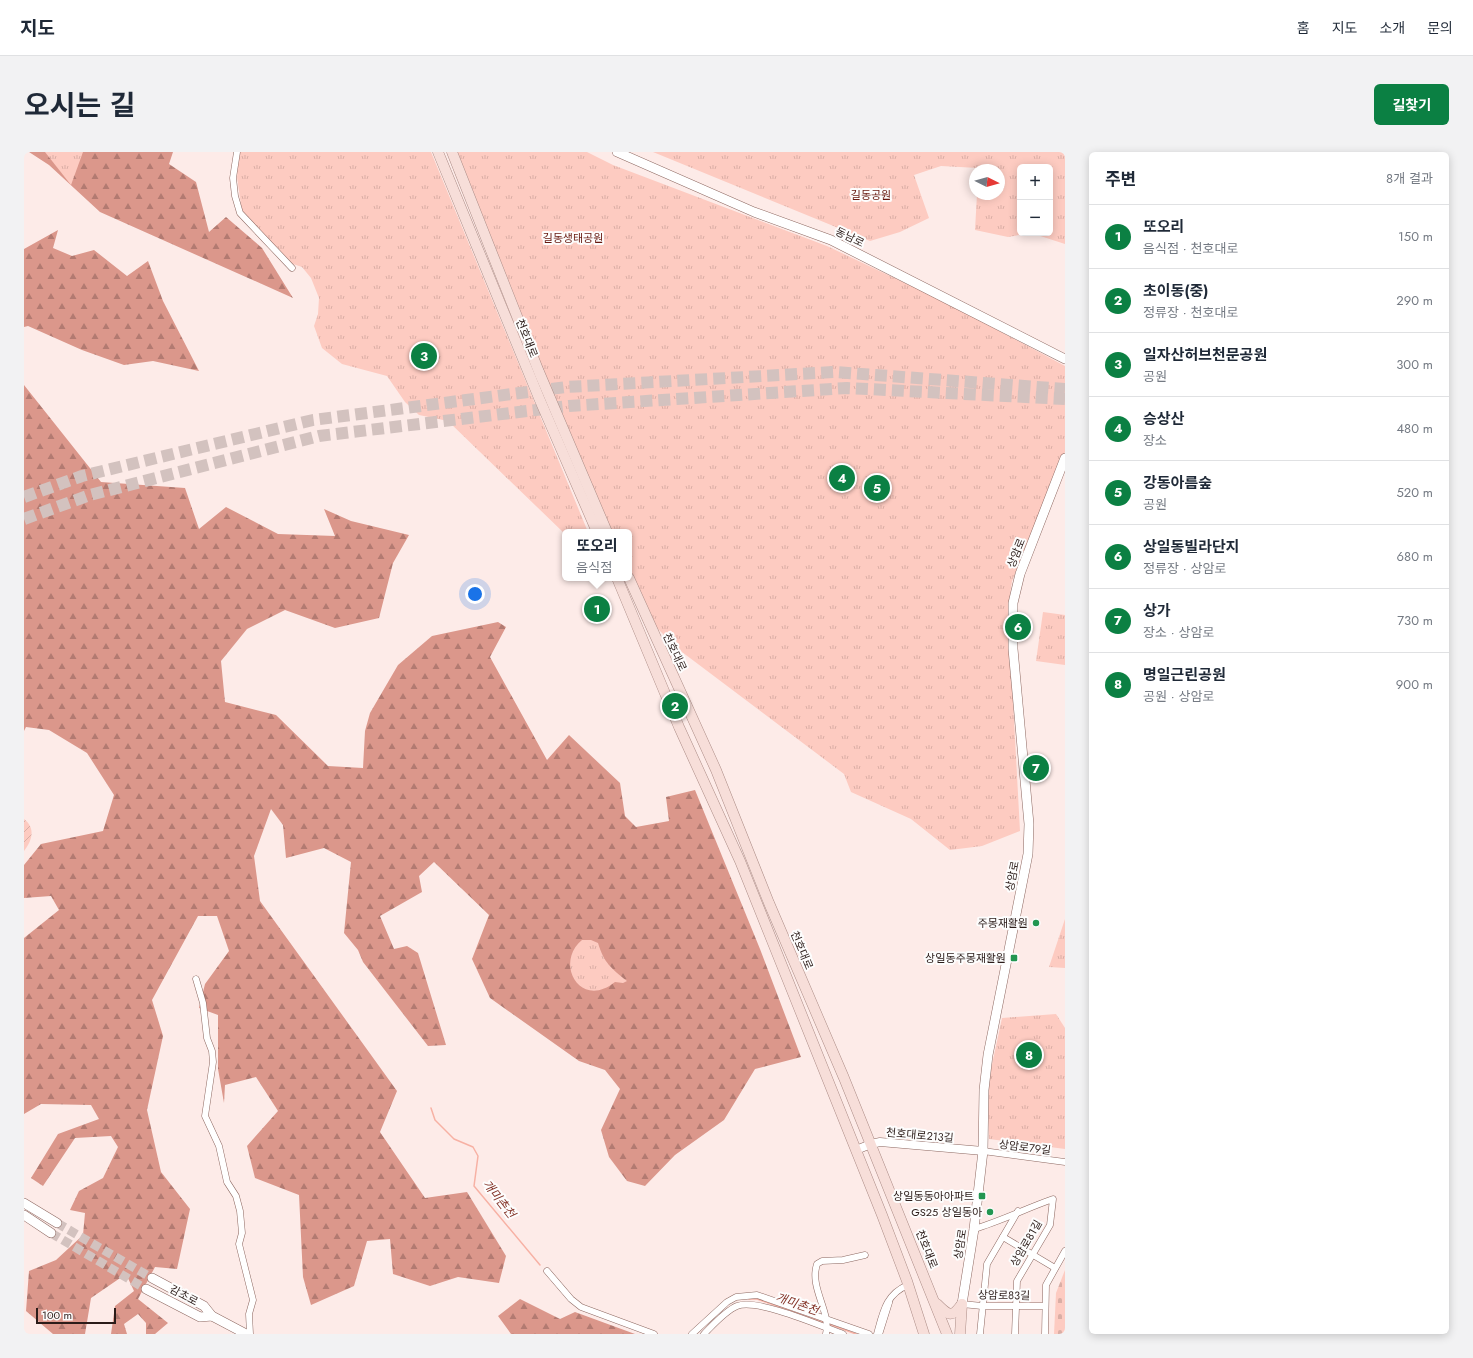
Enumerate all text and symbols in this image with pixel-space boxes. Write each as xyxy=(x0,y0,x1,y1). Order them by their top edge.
text: 지도 xyxy=(20,15,55,42)
text: 홈 xyxy=(1297,18,1310,38)
text: 지도 xyxy=(1332,18,1357,38)
text: 소개 xyxy=(1379,18,1405,38)
text: 문의 xyxy=(1427,18,1453,38)
button: 길찾기 xyxy=(1374,84,1449,125)
text: 오시는 길 xyxy=(24,85,135,126)
north arrow xyxy=(969,164,1005,200)
map controls xyxy=(1017,164,1053,236)
button: + xyxy=(1017,164,1053,200)
text: 주변 xyxy=(1105,167,1136,191)
text: 8개 결과 xyxy=(1386,169,1433,188)
park label: 길동공원 xyxy=(851,187,891,203)
button: − xyxy=(1017,200,1053,236)
text: 또오리 xyxy=(1143,216,1184,238)
street label: 동남로 xyxy=(833,223,867,251)
text: 1 xyxy=(1115,227,1121,246)
text: 150 m xyxy=(1398,227,1433,246)
park label: 길동생태공원 xyxy=(543,230,603,246)
text: 음식점 · 천호대로 xyxy=(1143,239,1238,258)
text: 초이동(중) xyxy=(1143,280,1208,302)
text: 2 xyxy=(1114,291,1122,310)
text: 290 m xyxy=(1396,291,1433,310)
text: 정류장 · 천호대로 xyxy=(1143,303,1238,322)
street label: 천호대로 xyxy=(512,316,542,360)
pin: 3 xyxy=(411,341,437,371)
text: 일자산허브천문공원 xyxy=(1143,344,1267,366)
text: 3 xyxy=(1114,355,1122,374)
text: 300 m xyxy=(1396,355,1433,374)
text: 공원 xyxy=(1143,367,1167,386)
text: 승상산 xyxy=(1143,408,1184,430)
text: 4 xyxy=(1113,419,1123,438)
text: 480 m xyxy=(1396,419,1433,438)
text: 장소 xyxy=(1143,431,1167,450)
pin: 4 xyxy=(829,463,855,493)
text: 강동아름숲 xyxy=(1143,472,1212,494)
pin: 5 xyxy=(864,473,890,503)
text: 5 xyxy=(1114,483,1122,502)
text: 520 m xyxy=(1396,483,1433,502)
text: 공원 xyxy=(1143,495,1167,514)
popup xyxy=(562,529,632,581)
text: 또오리 xyxy=(576,535,618,557)
street label: 상암로 xyxy=(1003,536,1029,570)
text: 상일동빌라단지 xyxy=(1143,536,1240,558)
text: 6 xyxy=(1114,547,1122,566)
text: 680 m xyxy=(1397,547,1433,566)
text: 음식점 xyxy=(576,558,612,577)
text: 정류장 · 상암로 xyxy=(1143,559,1226,578)
your location xyxy=(465,584,485,604)
pin: 1 xyxy=(584,594,610,624)
text: 상가 xyxy=(1143,600,1171,622)
text: 7 xyxy=(1114,611,1122,630)
text: 730 m xyxy=(1397,611,1433,630)
pin: 6 xyxy=(1005,612,1031,642)
text: 장소 · 상암로 xyxy=(1143,623,1215,642)
street label: 천호대로 xyxy=(659,630,691,674)
text: 명일근린공원 xyxy=(1143,664,1226,686)
text: 8 xyxy=(1114,675,1122,694)
text: 900 m xyxy=(1396,675,1433,694)
text: 공원 · 상암로 xyxy=(1143,687,1215,706)
pin: 2 xyxy=(662,691,688,721)
pin: 7 xyxy=(1023,753,1049,783)
street label: 상암로 xyxy=(1001,860,1023,892)
place label: 주몽재활원 xyxy=(977,915,1028,931)
marker: 주몽재활원 xyxy=(1031,918,1041,928)
street label: 천호대로 xyxy=(787,928,817,972)
place label: 상일동주몽재활원 xyxy=(925,950,1006,966)
marker: 상일동주몽재활원 xyxy=(1009,953,1019,963)
pin: 8 xyxy=(1016,1040,1042,1070)
street label: 천호대로213길 xyxy=(886,1124,954,1146)
street label: 상암로79길 xyxy=(998,1136,1052,1158)
water label: 개미촌천 xyxy=(478,1176,521,1223)
place label: 상일동동아아파트 xyxy=(893,1188,974,1204)
marker: 상일동동아아파트 xyxy=(977,1191,987,1201)
place label: GS25 상일동아 xyxy=(911,1204,982,1220)
marker: GS25 상일동아 xyxy=(985,1207,995,1217)
street label: 상암로81길 xyxy=(1006,1217,1046,1269)
street label: 천호대로 xyxy=(912,1227,942,1271)
street label: 상암로 xyxy=(950,1228,970,1260)
street label: 감초로 xyxy=(167,1281,201,1309)
street label: 상암로83길 xyxy=(978,1287,1030,1303)
water label: 개미촌천 xyxy=(773,1288,823,1320)
scale bar xyxy=(36,1306,116,1325)
text: 100 m xyxy=(42,1307,72,1323)

